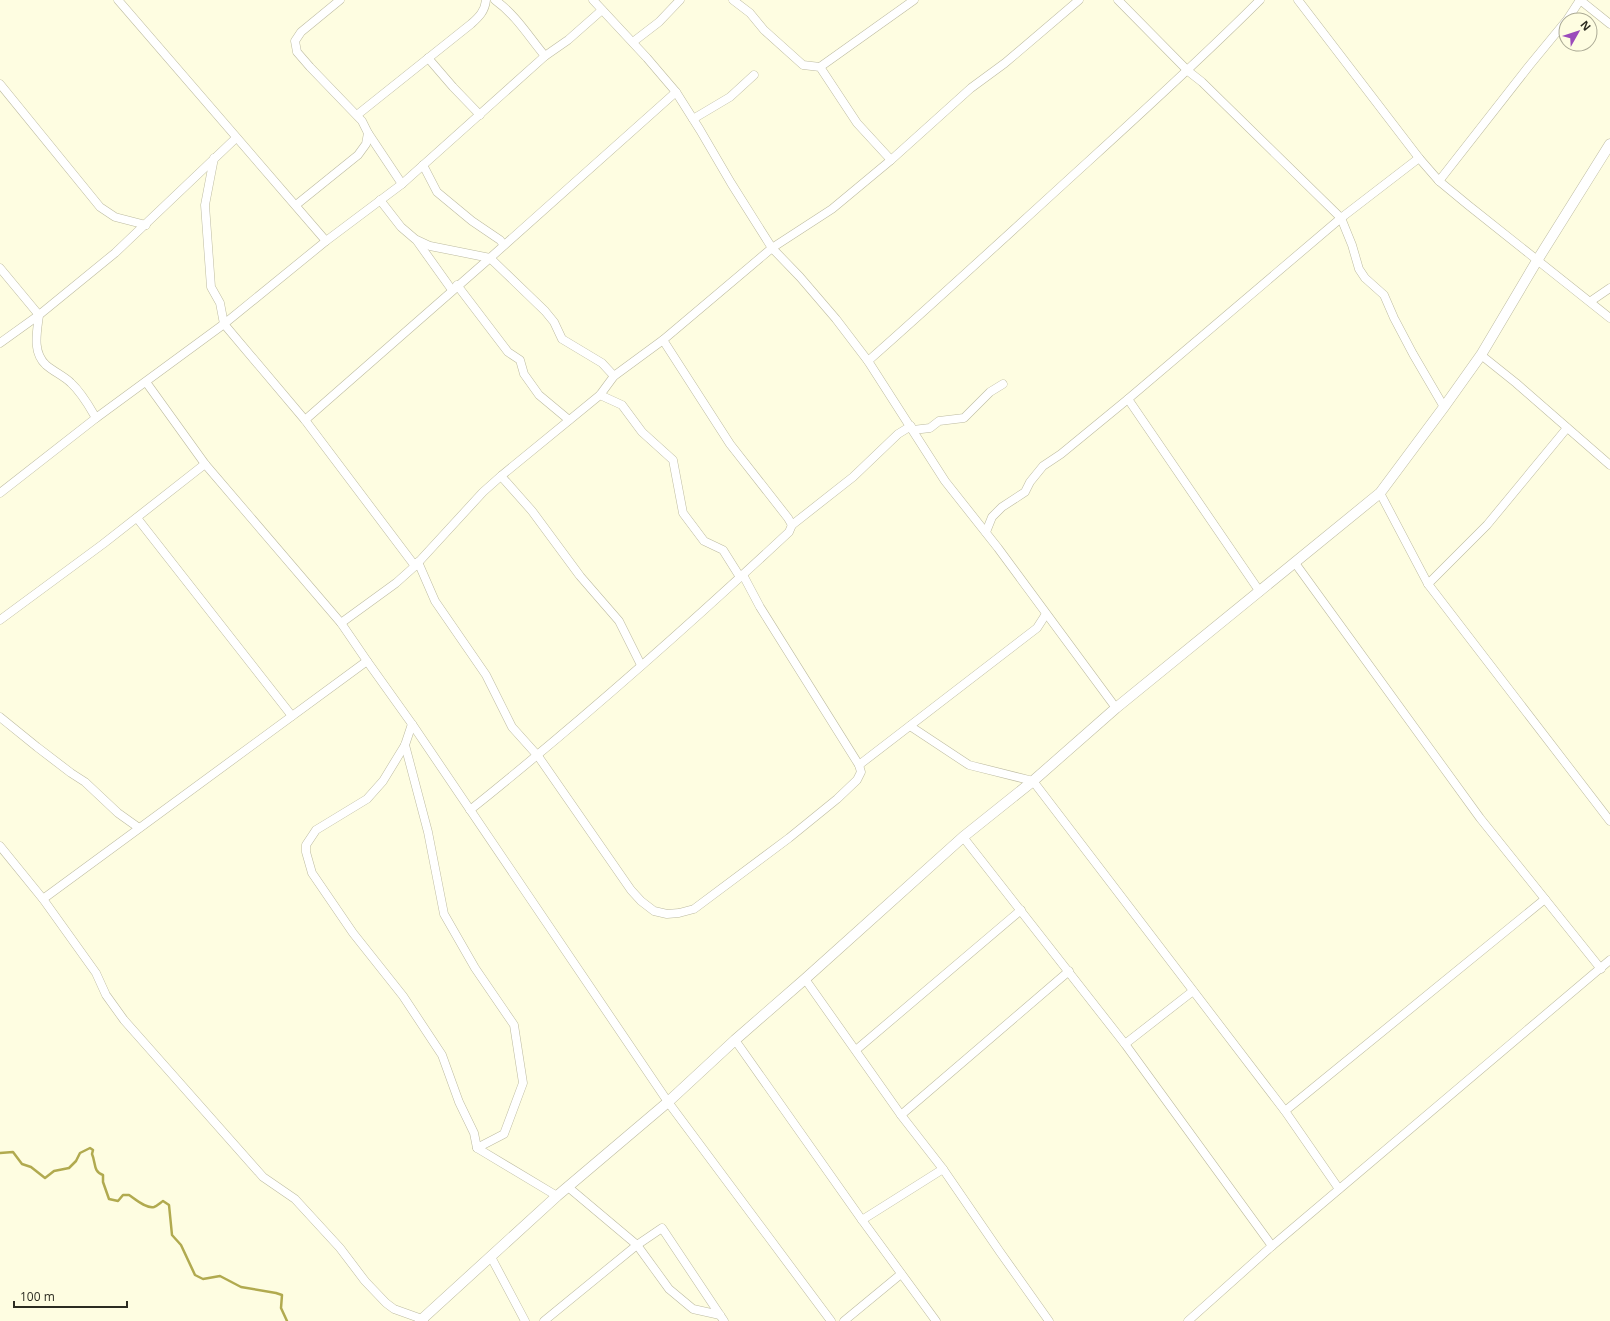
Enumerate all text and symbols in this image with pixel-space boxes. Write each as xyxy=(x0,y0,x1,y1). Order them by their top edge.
north arrow xyxy=(1558,12,1598,52)
text: N xyxy=(1578,17,1595,34)
scale bar xyxy=(14,1283,127,1309)
text: 100 m xyxy=(20,1288,55,1305)

